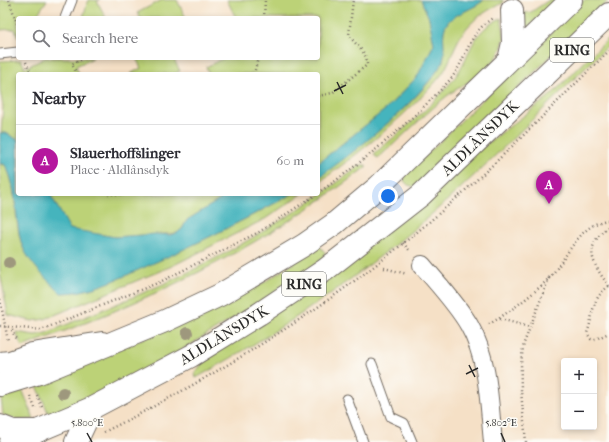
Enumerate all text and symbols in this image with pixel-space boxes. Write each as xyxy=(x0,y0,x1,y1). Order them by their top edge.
search box xyxy=(16,16,320,60)
icon: search xyxy=(30,27,52,49)
text: Search here xyxy=(62,29,138,47)
road number: RING xyxy=(550,38,594,62)
text: Nearby xyxy=(32,88,86,108)
street label: ALDLÂNSDYK xyxy=(437,96,523,180)
text: Slauerhoffslinger xyxy=(70,144,180,162)
text: A xyxy=(41,153,49,168)
text: 60 m xyxy=(276,153,304,168)
text: Place · Aldlânsdyk xyxy=(70,162,169,177)
pin: A xyxy=(536,171,562,204)
your location xyxy=(378,186,398,206)
road number: RING xyxy=(282,272,326,296)
street label: ALDLÂNSDYK xyxy=(175,301,273,369)
map controls xyxy=(561,358,597,430)
button: + xyxy=(561,358,597,394)
button: − xyxy=(561,394,597,430)
text: 5.800°E xyxy=(71,417,103,429)
text: 5.802°E xyxy=(485,417,517,429)

